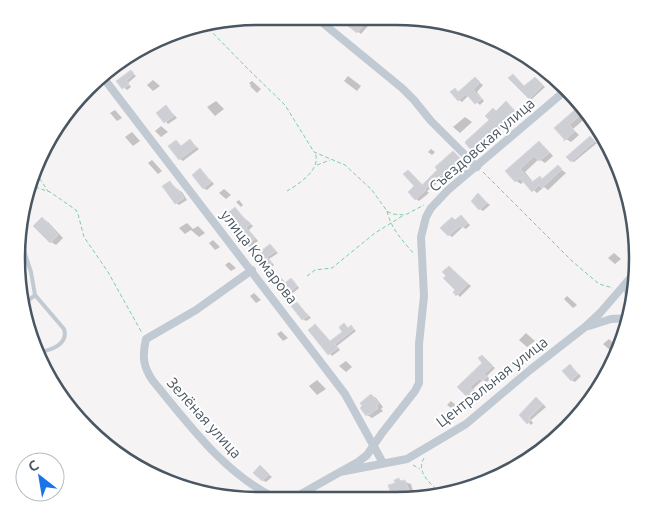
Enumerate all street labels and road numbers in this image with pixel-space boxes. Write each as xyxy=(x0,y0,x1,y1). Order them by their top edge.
street label: Съездовская улица xyxy=(426,94,538,195)
street label: улица Комарова xyxy=(217,206,301,307)
street label: Центральная улица xyxy=(433,333,551,430)
street label: Зелёная улица xyxy=(164,374,245,462)

